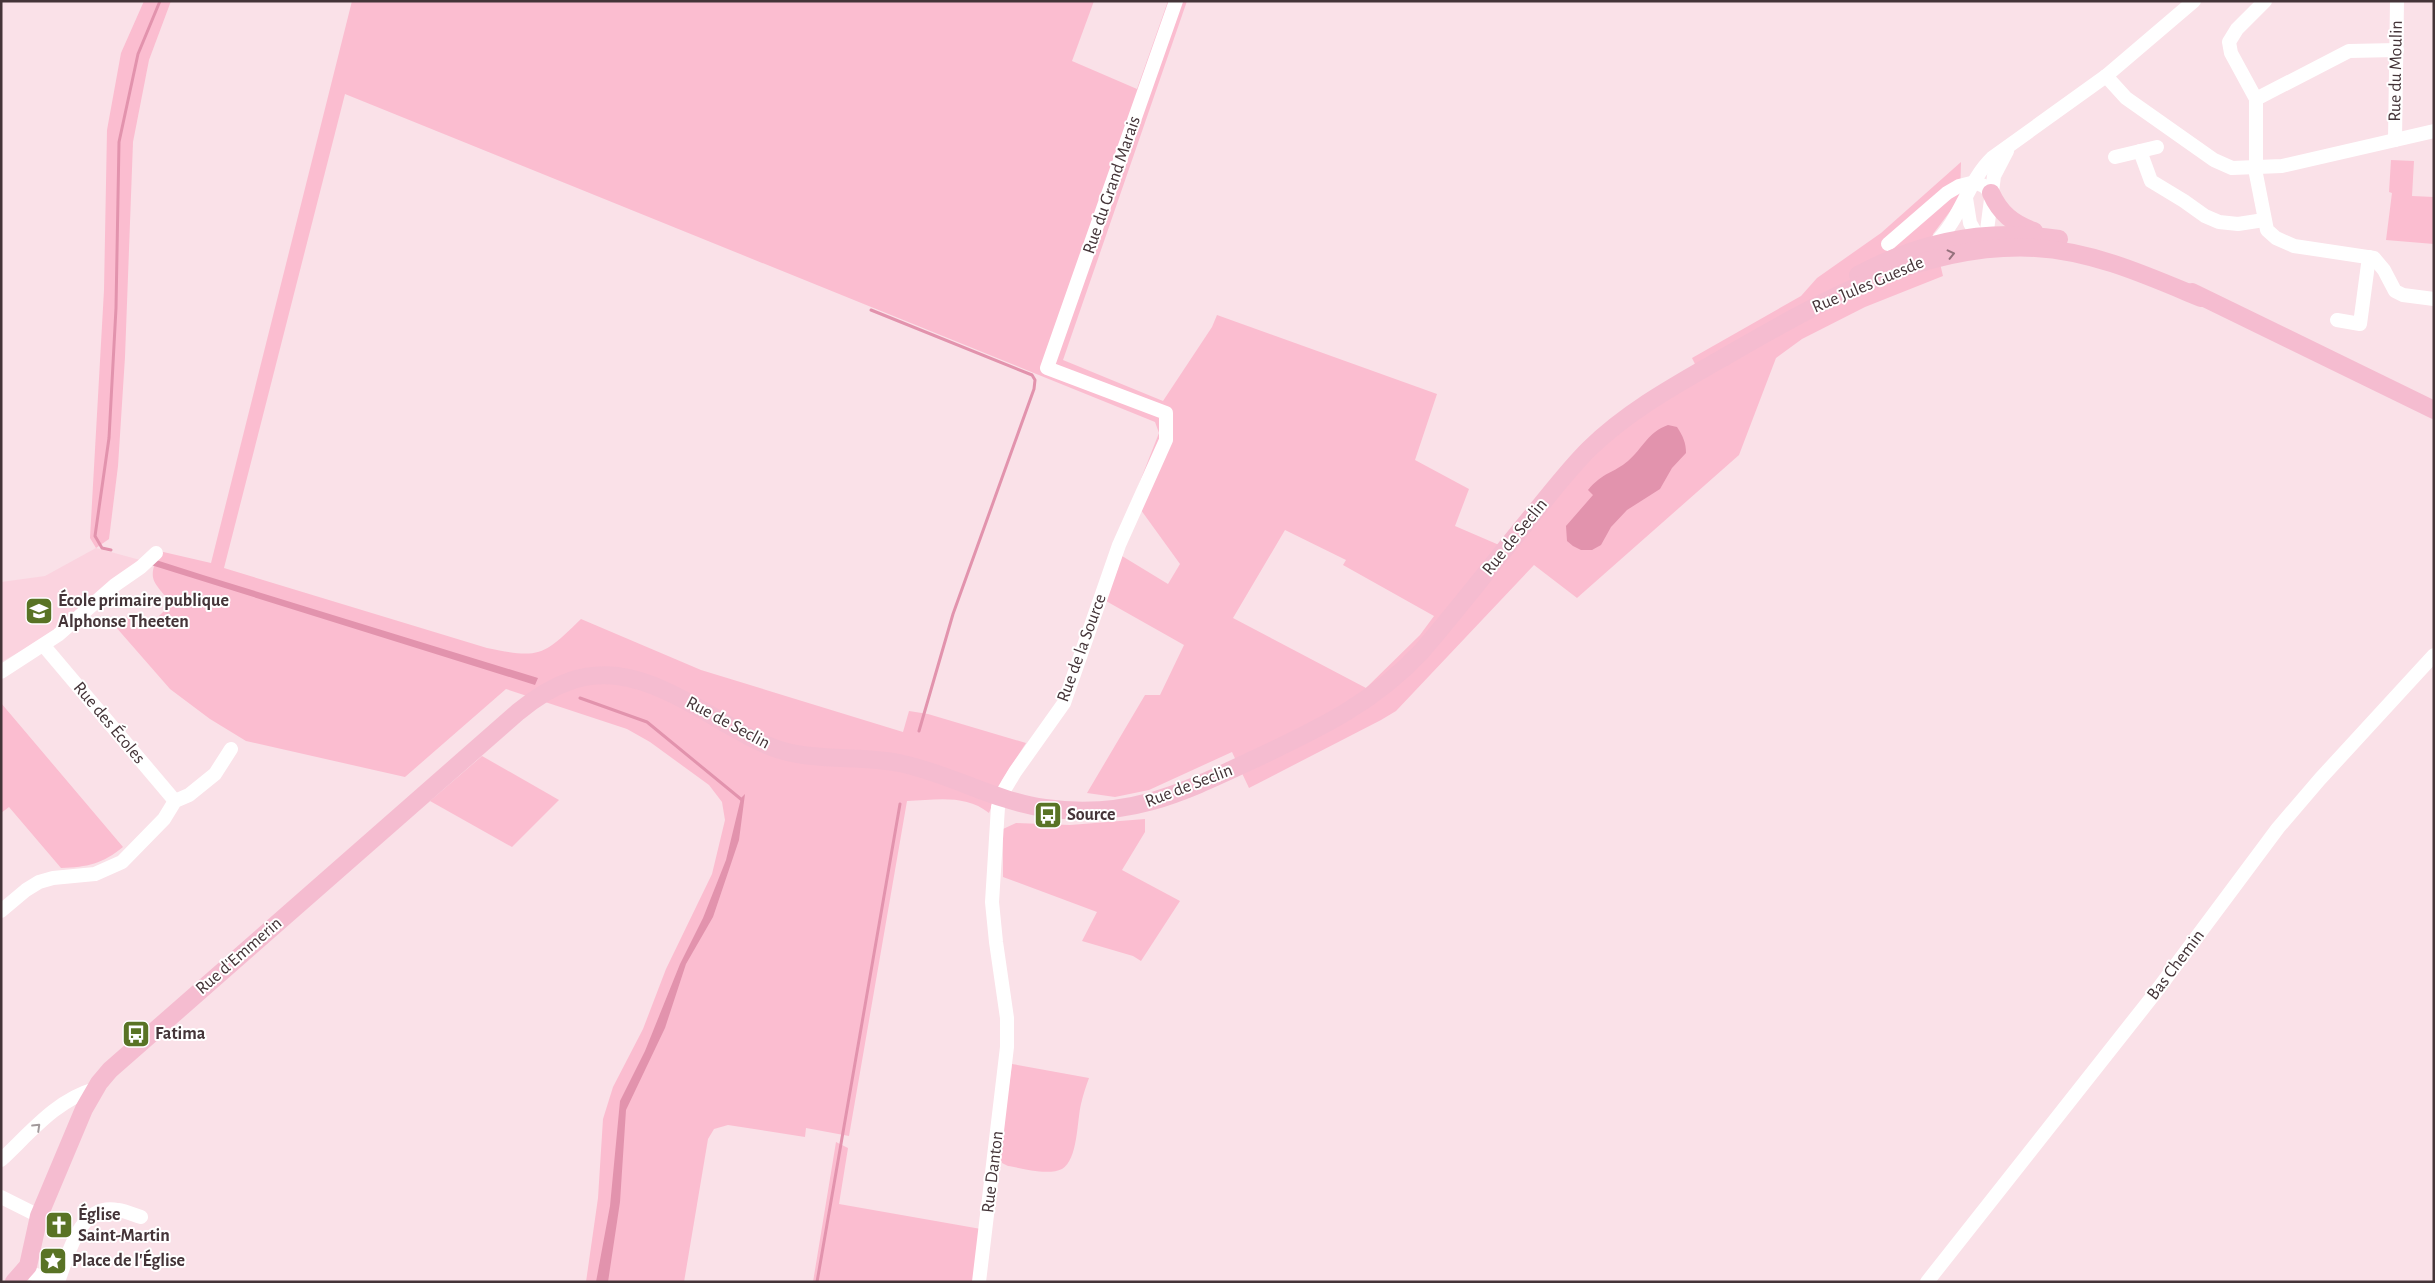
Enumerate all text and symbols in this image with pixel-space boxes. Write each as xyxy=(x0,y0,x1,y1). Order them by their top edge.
street label: Rue du Moulin xyxy=(2386,20,2406,122)
street label: Rue du Grand Marais xyxy=(1080,114,1144,256)
one-way arrow xyxy=(1947,249,1956,260)
street label: Rue Jules Guesde xyxy=(1810,253,1926,317)
street label: Rue de Seclin xyxy=(1479,496,1551,578)
place label: École primaire publique Alphonse Theeten xyxy=(58,589,229,631)
street label: Rue de la Source xyxy=(1054,592,1110,704)
school or university icon: École primaire publique Alphonse Theeten xyxy=(24,596,54,626)
street label: Rue des Écoles xyxy=(70,677,151,767)
street label: Rue de Seclin xyxy=(683,693,773,753)
street label: Rue de Seclin xyxy=(1143,761,1235,811)
bus stop icon: Source xyxy=(1033,800,1063,830)
place label: Source xyxy=(1067,806,1116,824)
street label: Rue d'Emmerin xyxy=(193,914,285,998)
street label: Bas Chemin xyxy=(2144,927,2208,1003)
bus stop icon: Fatima xyxy=(121,1019,151,1049)
place label: Fatima xyxy=(155,1025,206,1043)
one-way arrow xyxy=(31,1124,40,1133)
street label: Rue Danton xyxy=(979,1130,1007,1214)
place label: Église Saint-Martin xyxy=(78,1203,170,1245)
church icon: Église Saint-Martin xyxy=(44,1210,74,1240)
place icon: Place de l'Église xyxy=(38,1246,68,1276)
place label: Place de l'Église xyxy=(72,1249,185,1270)

